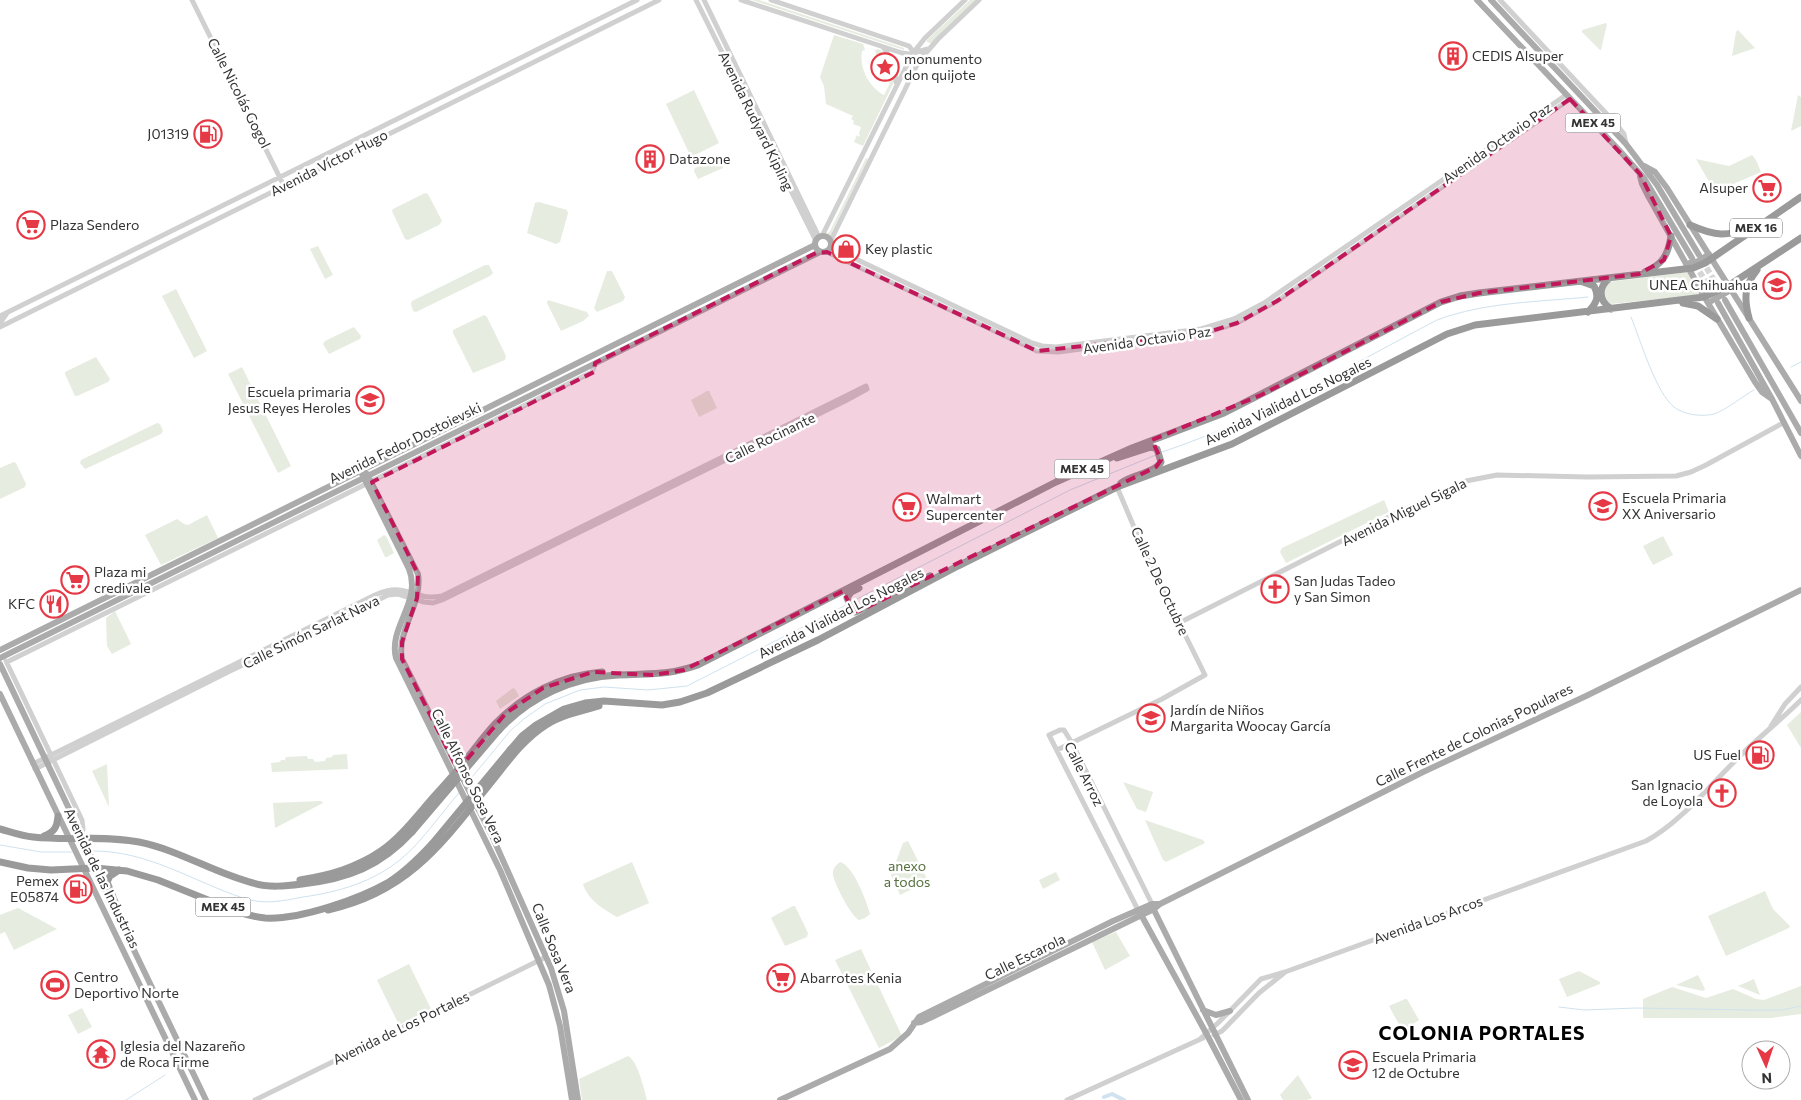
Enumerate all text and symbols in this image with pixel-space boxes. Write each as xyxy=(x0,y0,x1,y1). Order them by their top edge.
street label: Calle Nicolás Gogol xyxy=(204,35,275,151)
building icon: CEDIS Alsuper xyxy=(1438,41,1468,71)
place label: CEDIS Alsuper xyxy=(1472,47,1564,64)
street label: Avenida Rudyard Kipling xyxy=(715,48,798,194)
place label: monumento don quijote xyxy=(904,50,982,83)
place icon: monumento don quijote xyxy=(870,52,900,82)
street label: Avenida Octavio Paz xyxy=(1439,99,1555,187)
road number: MEX 45 xyxy=(1566,114,1620,132)
fuel station icon: J01319 xyxy=(193,119,223,149)
place label: J01319 xyxy=(147,125,189,142)
street label: Avenida Víctor Hugo xyxy=(267,126,390,200)
building icon: Datazone xyxy=(635,144,665,174)
place label: Datazone xyxy=(669,150,730,167)
supermarket icon: Alsuper xyxy=(1752,173,1782,203)
place label: Alsuper xyxy=(1699,179,1748,196)
supermarket icon: Plaza Sendero xyxy=(16,210,46,240)
place label: Plaza Sendero xyxy=(50,216,139,233)
road number: MEX 16 xyxy=(1730,218,1782,238)
shop icon: Key plastic xyxy=(831,234,861,264)
place label: Key plastic xyxy=(865,240,933,257)
school or university icon: UNEA Chihuahua xyxy=(1762,270,1792,300)
place label: UNEA Chihuahua xyxy=(1649,276,1758,293)
street label: Avenida Octavio Paz xyxy=(1082,322,1212,357)
street label: Avenida Vialidad Los Nogales xyxy=(1202,353,1374,448)
place label: Escuela primaria Jesus Reyes Heroles xyxy=(228,383,351,416)
school or university icon: Escuela primaria Jesus Reyes Heroles xyxy=(355,385,385,415)
street label: Avenida Fedor Dostoievski xyxy=(326,398,484,487)
street label: Calle Rocinante xyxy=(722,408,818,467)
road number: MEX 45 xyxy=(1054,459,1110,478)
street label: Avenida Miguel Sigala xyxy=(1339,474,1469,549)
place label: Escuela Primaria XX Aniversario xyxy=(1622,489,1726,522)
place label: Walmart Supercenter xyxy=(926,490,1004,523)
school or university icon: Escuela Primaria XX Aniversario xyxy=(1588,491,1618,521)
supermarket icon: Walmart Supercenter xyxy=(892,492,922,522)
street label: Calle 2 De Octubre xyxy=(1128,524,1193,638)
place label: Plaza mi credivale xyxy=(94,563,151,596)
street label: Avenida Vialidad Los Nogales xyxy=(755,563,926,662)
supermarket icon: Plaza mi credivale xyxy=(60,565,90,595)
place label: San Judas Tadeo y San Simon xyxy=(1294,572,1396,605)
church icon: San Judas Tadeo y San Simon xyxy=(1260,574,1290,604)
restaurant icon: KFC xyxy=(39,589,69,619)
street label: Calle Simón Sarlat Nava xyxy=(240,591,382,672)
place label: KFC xyxy=(8,595,35,612)
street label: Calle Frente de Colonias Populares xyxy=(1372,679,1575,790)
place label: Jardín de Niños Margarita Woocay García xyxy=(1170,701,1331,734)
school or university icon: Jardín de Niños Margarita Woocay García xyxy=(1136,703,1166,733)
street label: Calle Alfonso Sosa Vera xyxy=(428,706,509,846)
street label: Calle Arroz xyxy=(1061,739,1108,809)
fuel station icon: US Fuel xyxy=(1745,740,1775,770)
place label: US Fuel xyxy=(1693,746,1741,763)
place label: San Ignacio de Loyola xyxy=(1631,776,1703,809)
church icon: San Ignacio de Loyola xyxy=(1707,778,1737,808)
street label: Avenida de las Industrias xyxy=(61,805,144,951)
park label: anexo a todos xyxy=(884,857,930,890)
place label: Pemex E05874 xyxy=(10,872,60,905)
fuel station icon: Pemex E05874 xyxy=(63,874,93,904)
street label: Avenida Los Arcos xyxy=(1371,892,1485,947)
road number: MEX 45 xyxy=(196,898,250,916)
street label: Calle Sosa Vera xyxy=(529,900,580,995)
street label: Calle Escarola xyxy=(982,930,1068,983)
supermarket icon: Abarrotes Kenia xyxy=(766,963,796,993)
place label: Centro Deportivo Norte xyxy=(74,968,179,1001)
place label: Abarrotes Kenia xyxy=(800,969,902,986)
sports icon: Centro Deportivo Norte xyxy=(40,970,70,1000)
street label: Avenida de Los Portales xyxy=(330,987,472,1068)
district label: COLONIA PORTALES xyxy=(1379,1021,1585,1044)
place label: Iglesia del Nazareño de Roca Firme xyxy=(120,1037,245,1070)
temple icon: Iglesia del Nazareño de Roca Firme xyxy=(86,1039,116,1069)
north arrow xyxy=(1741,1040,1791,1090)
place label: Escuela Primaria 12 de Octubre xyxy=(1372,1048,1476,1081)
school or university icon: Escuela Primaria 12 de Octubre xyxy=(1338,1050,1368,1080)
text: N xyxy=(1761,1070,1772,1087)

